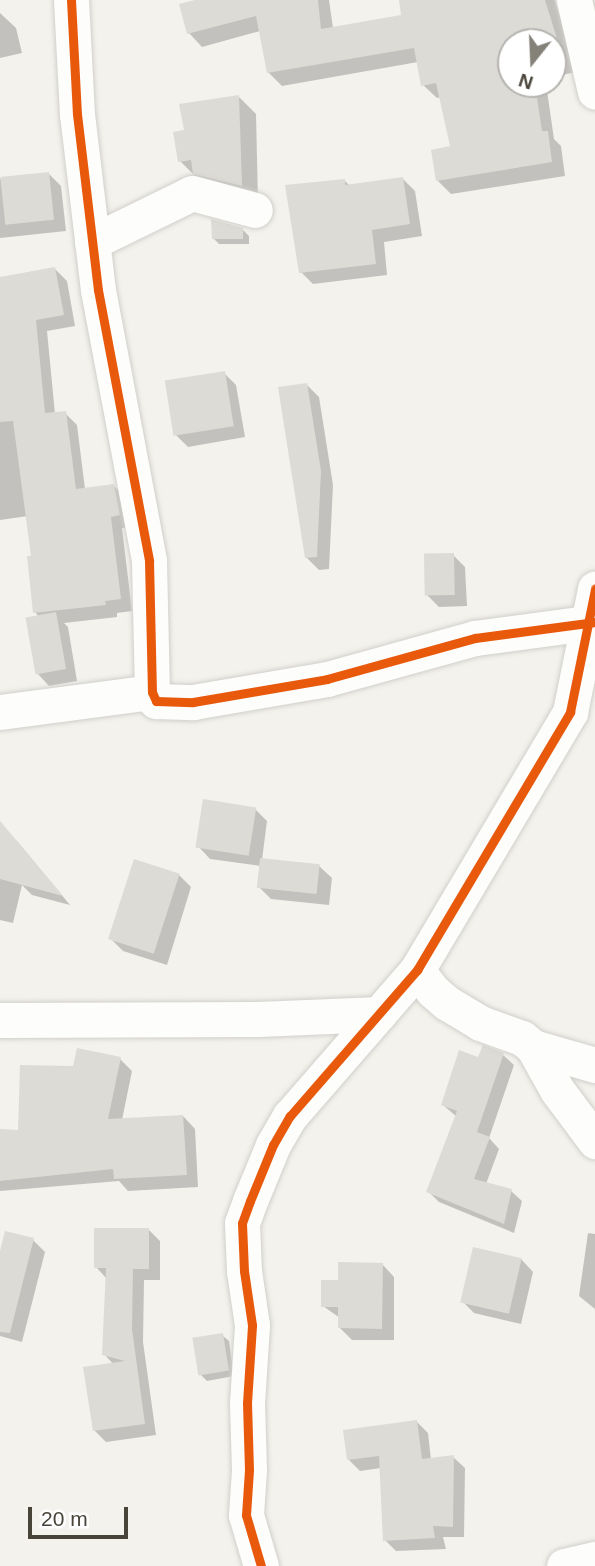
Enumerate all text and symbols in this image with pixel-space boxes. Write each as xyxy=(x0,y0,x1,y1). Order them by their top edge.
north arrow xyxy=(497,28,567,98)
text: N xyxy=(516,69,536,94)
scale bar xyxy=(32,1492,131,1536)
text: 20 m xyxy=(41,1507,88,1530)

